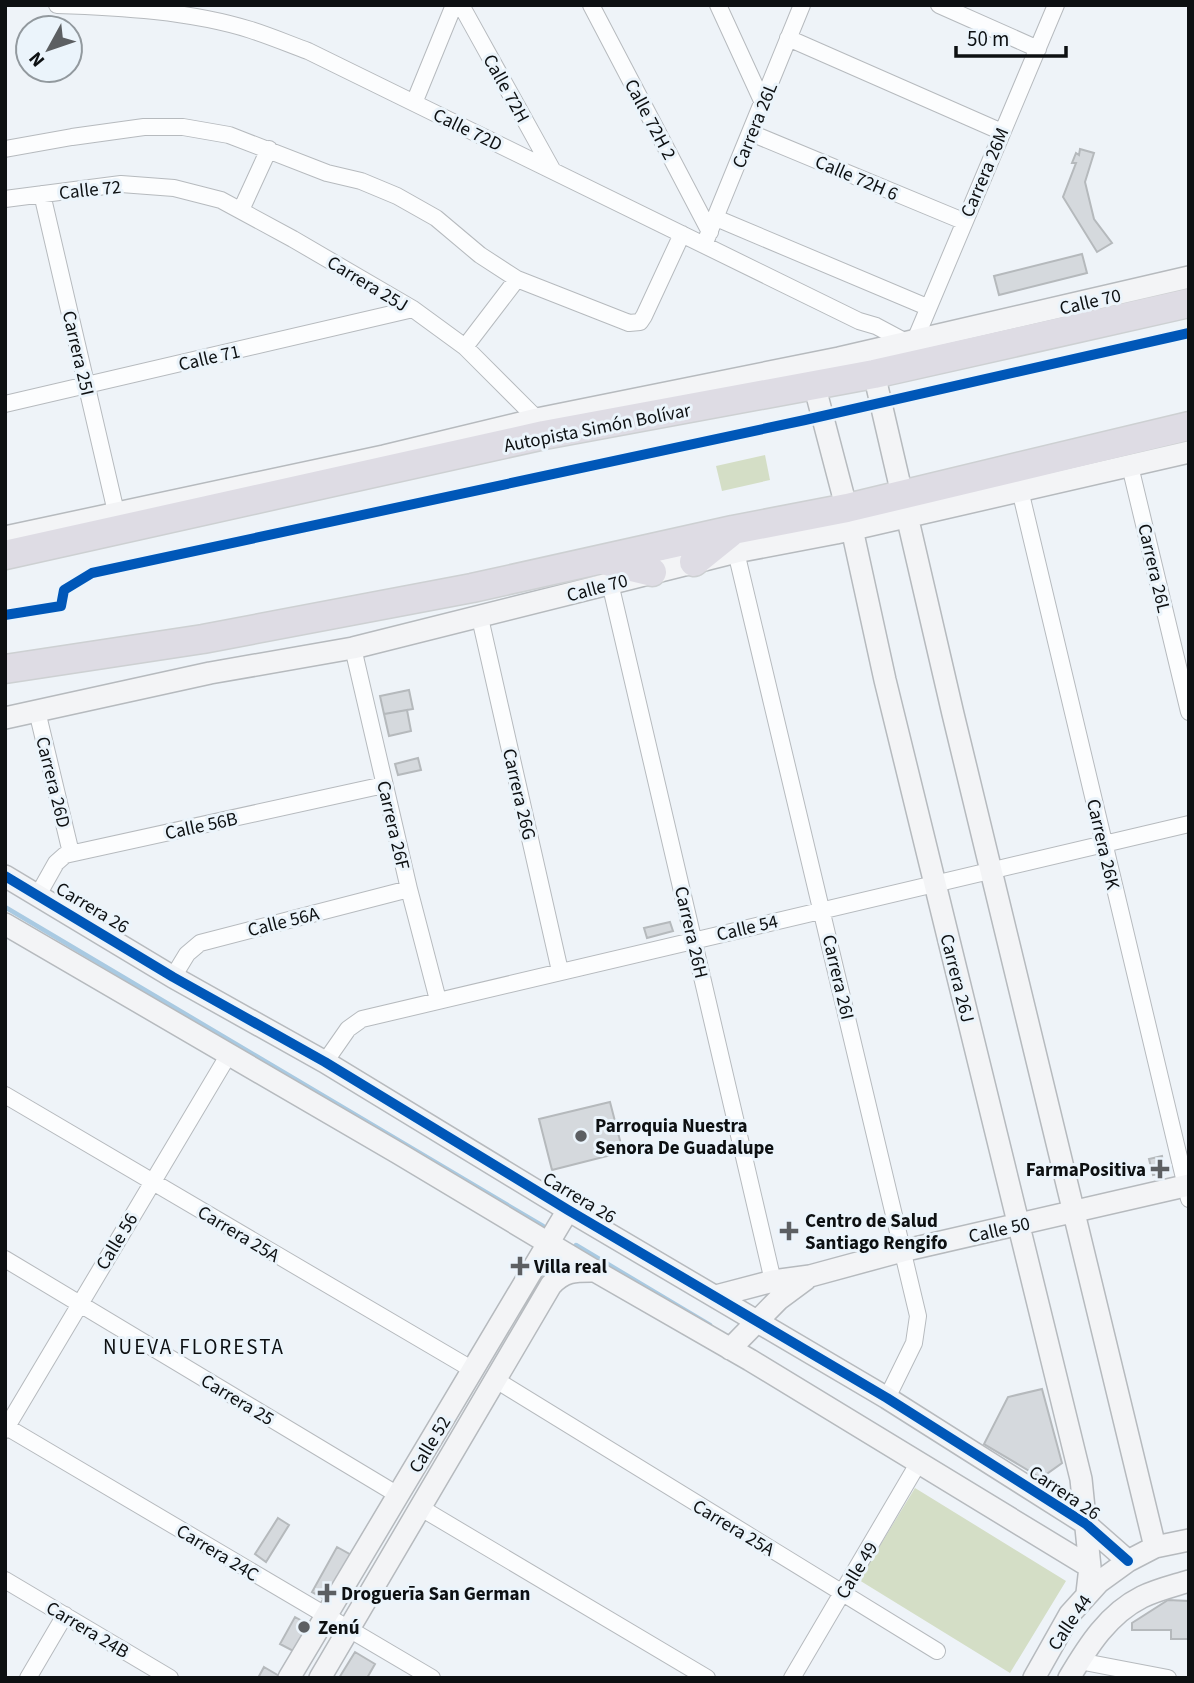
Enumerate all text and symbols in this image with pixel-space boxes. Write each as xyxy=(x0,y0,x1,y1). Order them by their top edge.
north arrow xyxy=(14,14,84,84)
scale bar xyxy=(956,14,1066,58)
text: 50 m xyxy=(967,24,1009,54)
text: N xyxy=(23,45,52,72)
street label: Calle 72H xyxy=(476,50,536,128)
street label: Calle 72H 2 xyxy=(617,75,682,165)
street label: Carrera 26L xyxy=(726,79,785,173)
street label: Calle 72D xyxy=(428,102,506,159)
street label: Carrera 26M xyxy=(954,124,1016,222)
street label: Calle 72H 6 xyxy=(811,149,902,208)
street label: Calle 72 xyxy=(58,174,123,207)
street label: Carrera 25J xyxy=(322,249,413,319)
street label: Calle 70 xyxy=(1057,282,1124,323)
street label: Carrera 25I xyxy=(55,308,100,398)
street label: Calle 71 xyxy=(176,338,243,379)
street label: Autopista Simón Bolívar xyxy=(502,397,693,460)
street label: Carrera 26L xyxy=(1130,521,1177,615)
street label: Calle 70 xyxy=(564,567,631,610)
street label: Carrera 26D xyxy=(28,734,77,831)
street label: Carrera 26G xyxy=(495,746,542,843)
street label: Carrera 26F xyxy=(369,778,416,873)
street label: Carrera 26K xyxy=(1079,796,1126,892)
street label: Calle 56B xyxy=(163,806,240,847)
street label: Carrera 26 xyxy=(50,876,134,941)
street label: Carrera 26H xyxy=(667,884,714,981)
street label: Calle 56A xyxy=(245,900,322,944)
street label: Calle 54 xyxy=(714,908,781,949)
street label: Carrera 26J xyxy=(933,931,981,1025)
street label: Carrera 26I xyxy=(815,932,860,1022)
place label: Parroquia Nuestra Senora De Guadalupe xyxy=(595,1113,774,1162)
marker: Parroquia Nuestra Senora De Guadalupe xyxy=(573,1128,589,1144)
place label: FarmaPositiva xyxy=(1026,1157,1146,1184)
marker: FarmaPositiva xyxy=(1152,1161,1168,1177)
street label: Carrera 26 xyxy=(537,1166,621,1231)
street label: Carrera 25A xyxy=(192,1199,285,1270)
street label: Calle 56 xyxy=(90,1208,145,1275)
place label: Centro de Salud Santiago Rengifo xyxy=(805,1208,948,1257)
street label: Calle 50 xyxy=(966,1210,1033,1251)
marker: Centro de Salud Santiago Rengifo xyxy=(779,1221,799,1241)
place label: Villa real xyxy=(533,1254,608,1281)
marker: Villa real xyxy=(512,1258,528,1274)
district label: NUEVA FLORESTA xyxy=(103,1332,285,1362)
street label: Carrera 25 xyxy=(195,1368,279,1433)
street label: Calle 52 xyxy=(403,1411,458,1478)
street label: Carrera 26 xyxy=(1023,1459,1105,1527)
street label: Carrera 25A xyxy=(687,1493,780,1564)
street label: Carrera 24C xyxy=(171,1518,264,1589)
street label: Calle 49 xyxy=(830,1537,885,1604)
place label: Droguerīa San German xyxy=(341,1581,530,1608)
marker: Droguerīa San German xyxy=(319,1585,335,1601)
street label: Calle 44 xyxy=(1042,1589,1099,1656)
street label: Carrera 24B xyxy=(41,1595,134,1666)
place label: Zenú xyxy=(318,1615,360,1642)
marker: Zenú xyxy=(296,1619,312,1635)

